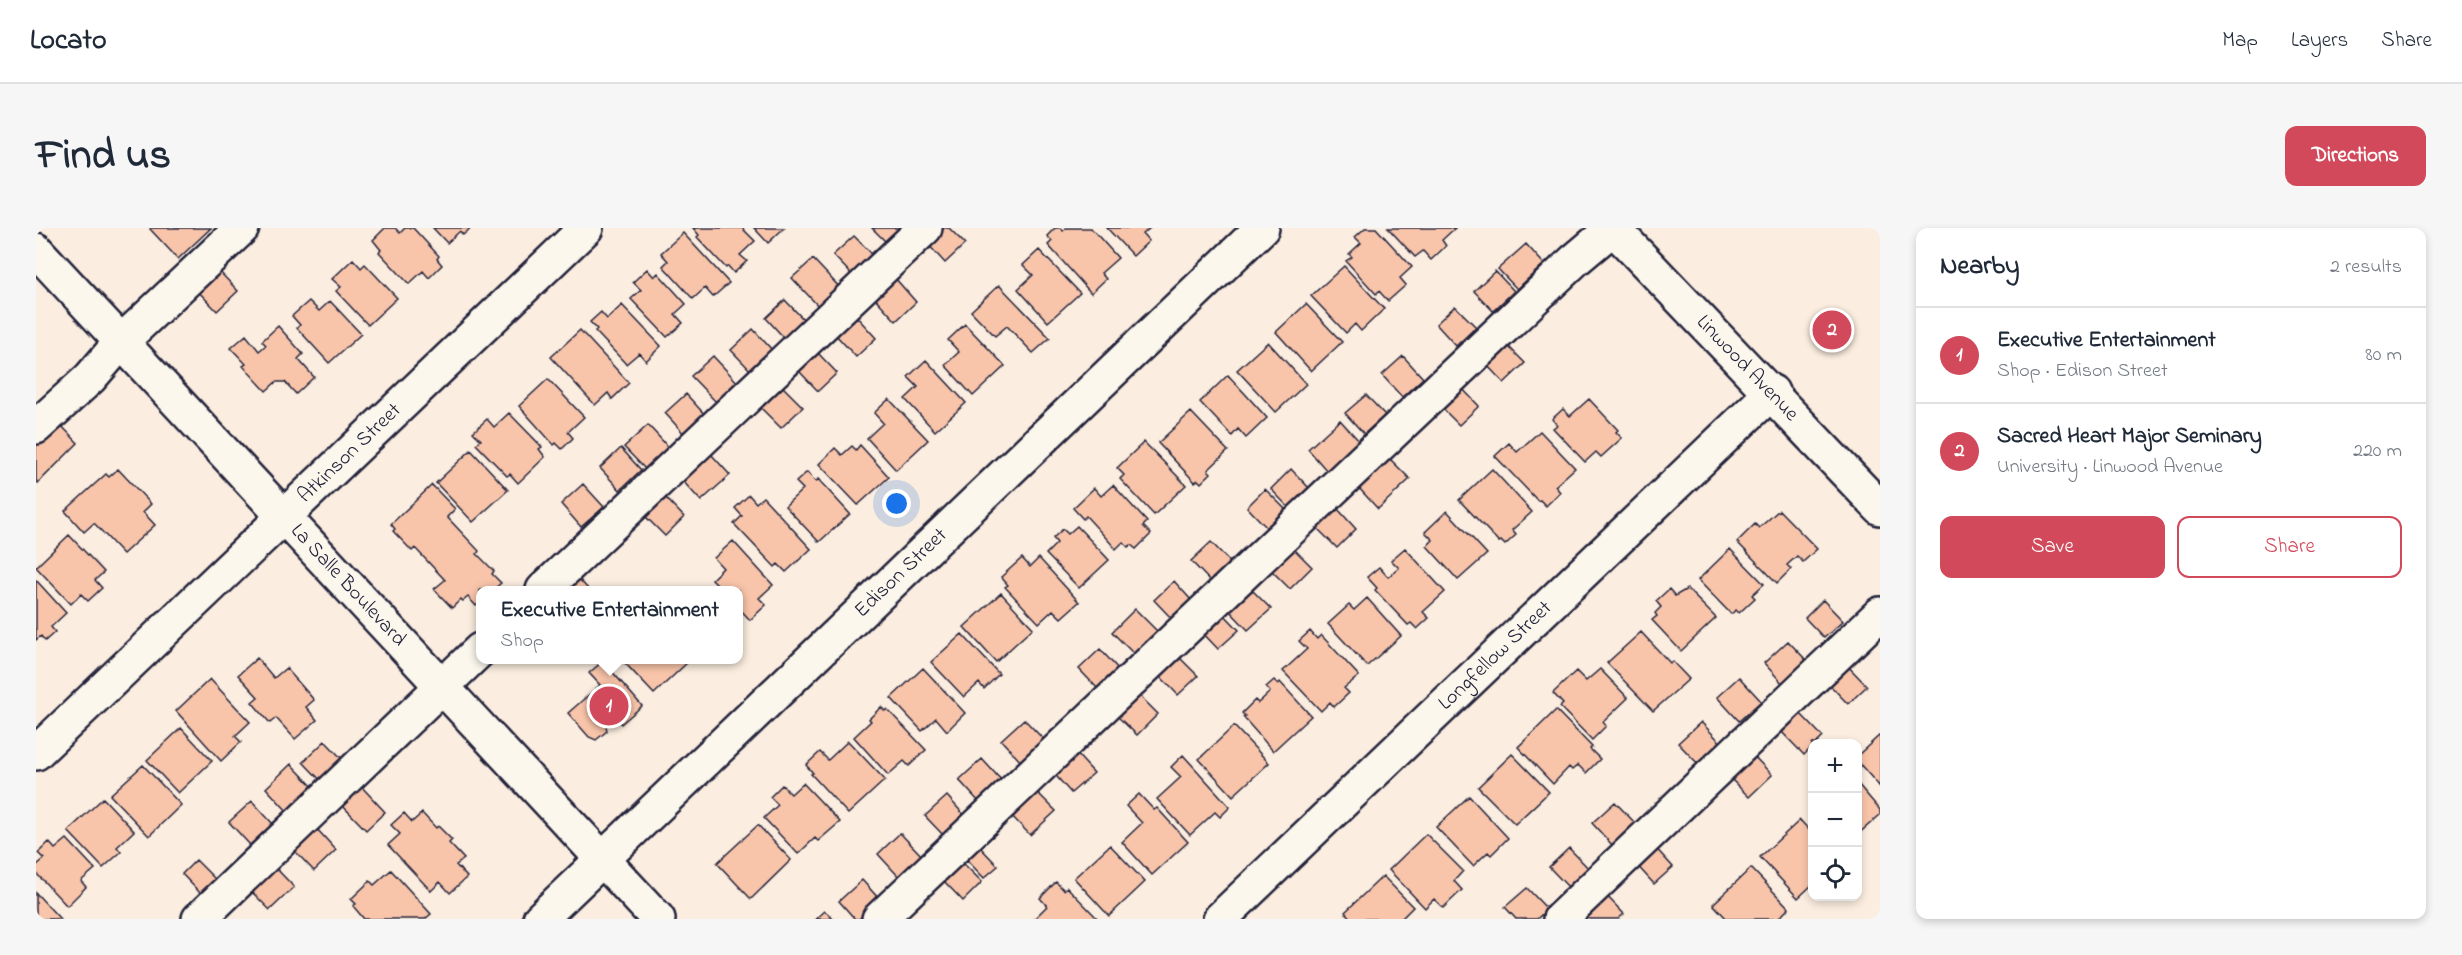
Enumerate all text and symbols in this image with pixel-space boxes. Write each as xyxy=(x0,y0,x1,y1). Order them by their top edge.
text: Locato xyxy=(30,21,106,62)
text: Map xyxy=(2222,26,2258,56)
text: Layers xyxy=(2291,26,2348,56)
text: Share xyxy=(2381,26,2432,56)
text: Find us xyxy=(36,126,171,187)
button: Directions xyxy=(2285,126,2426,186)
text: Nearby xyxy=(1940,248,2019,286)
text: 2 results xyxy=(2330,253,2402,282)
street label: Linwood Avenue xyxy=(1689,308,1805,429)
pin: 2 xyxy=(1812,308,1852,352)
text: Executive Entertainment xyxy=(1997,325,2216,357)
text: 1 xyxy=(1956,341,1963,370)
text: 80 m xyxy=(2365,341,2402,370)
text: Shop · Edison Street xyxy=(1997,357,2168,386)
street label: Atkinson Street xyxy=(291,396,409,510)
text: Sacred Heart Major Seminary xyxy=(1997,421,2262,453)
text: 2 xyxy=(1955,437,1964,466)
text: 220 m xyxy=(2353,437,2402,466)
text: University · Linwood Avenue xyxy=(1997,453,2223,482)
your location xyxy=(882,489,911,518)
button: Save xyxy=(1940,516,2165,578)
button: Share xyxy=(2177,516,2402,578)
street label: La Salle Boulevard xyxy=(283,517,413,654)
street label: Edison Street xyxy=(848,521,954,625)
popup xyxy=(476,586,743,664)
street label: Longfellow Street xyxy=(1432,594,1559,718)
text: Executive Entertainment xyxy=(500,595,719,627)
text: Shop xyxy=(500,627,544,656)
pin: 1 xyxy=(590,684,628,728)
map controls xyxy=(1808,739,1862,901)
button: + xyxy=(1808,739,1862,793)
button: − xyxy=(1808,793,1862,847)
button: locate xyxy=(1808,847,1862,901)

